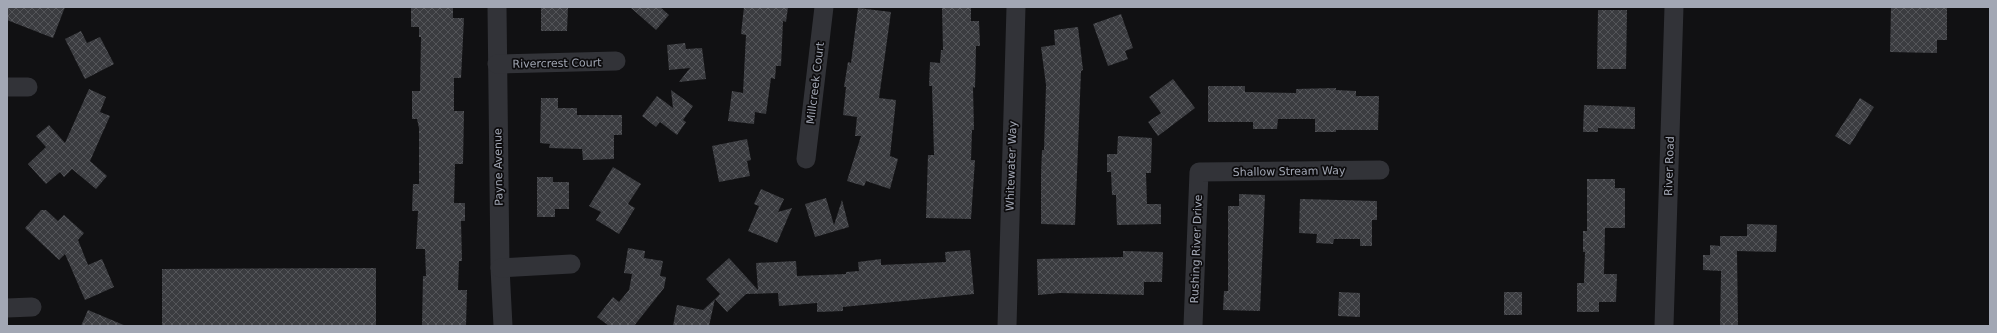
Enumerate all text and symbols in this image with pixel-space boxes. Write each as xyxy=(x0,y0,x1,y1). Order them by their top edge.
street label: Millcreek Court xyxy=(804,41,827,125)
street label: Rivercrest Court xyxy=(512,56,602,71)
street label: Whitewater Way xyxy=(1003,120,1020,211)
street label: Payne Avenue xyxy=(491,128,506,206)
street label: River Road xyxy=(1662,136,1677,196)
street label: Shallow Stream Way xyxy=(1233,164,1346,179)
street label: Rushing River Drive xyxy=(1188,194,1205,304)

